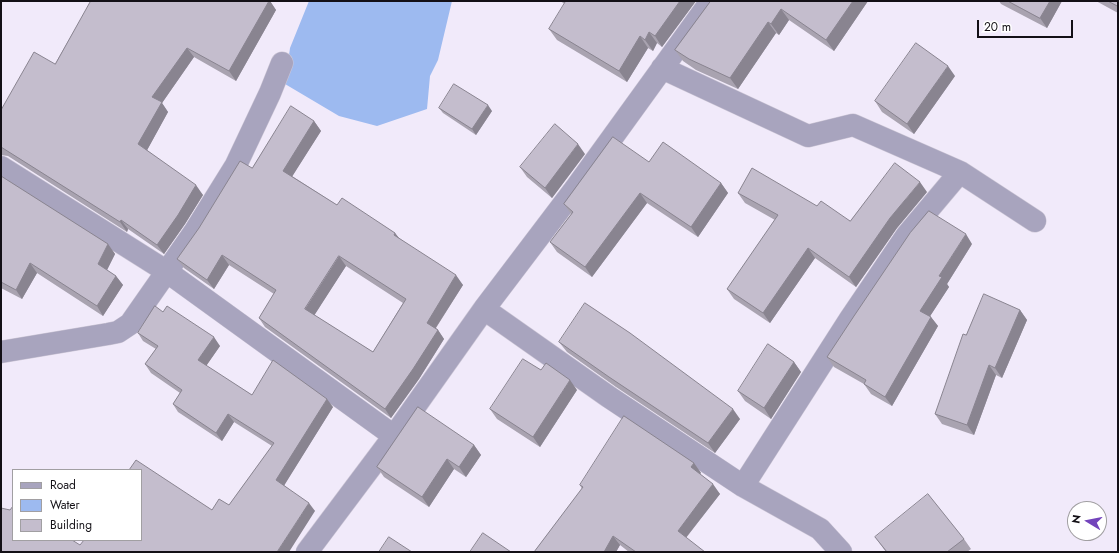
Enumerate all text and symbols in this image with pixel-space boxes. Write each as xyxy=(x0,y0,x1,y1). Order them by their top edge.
scale bar xyxy=(979,12,1075,38)
text: 20 m xyxy=(984,18,1011,36)
legend xyxy=(12,469,142,541)
text: Road xyxy=(50,476,76,494)
text: Water xyxy=(50,496,80,514)
north arrow xyxy=(1067,501,1107,541)
text: N xyxy=(1068,513,1085,525)
text: Building xyxy=(50,516,92,534)

